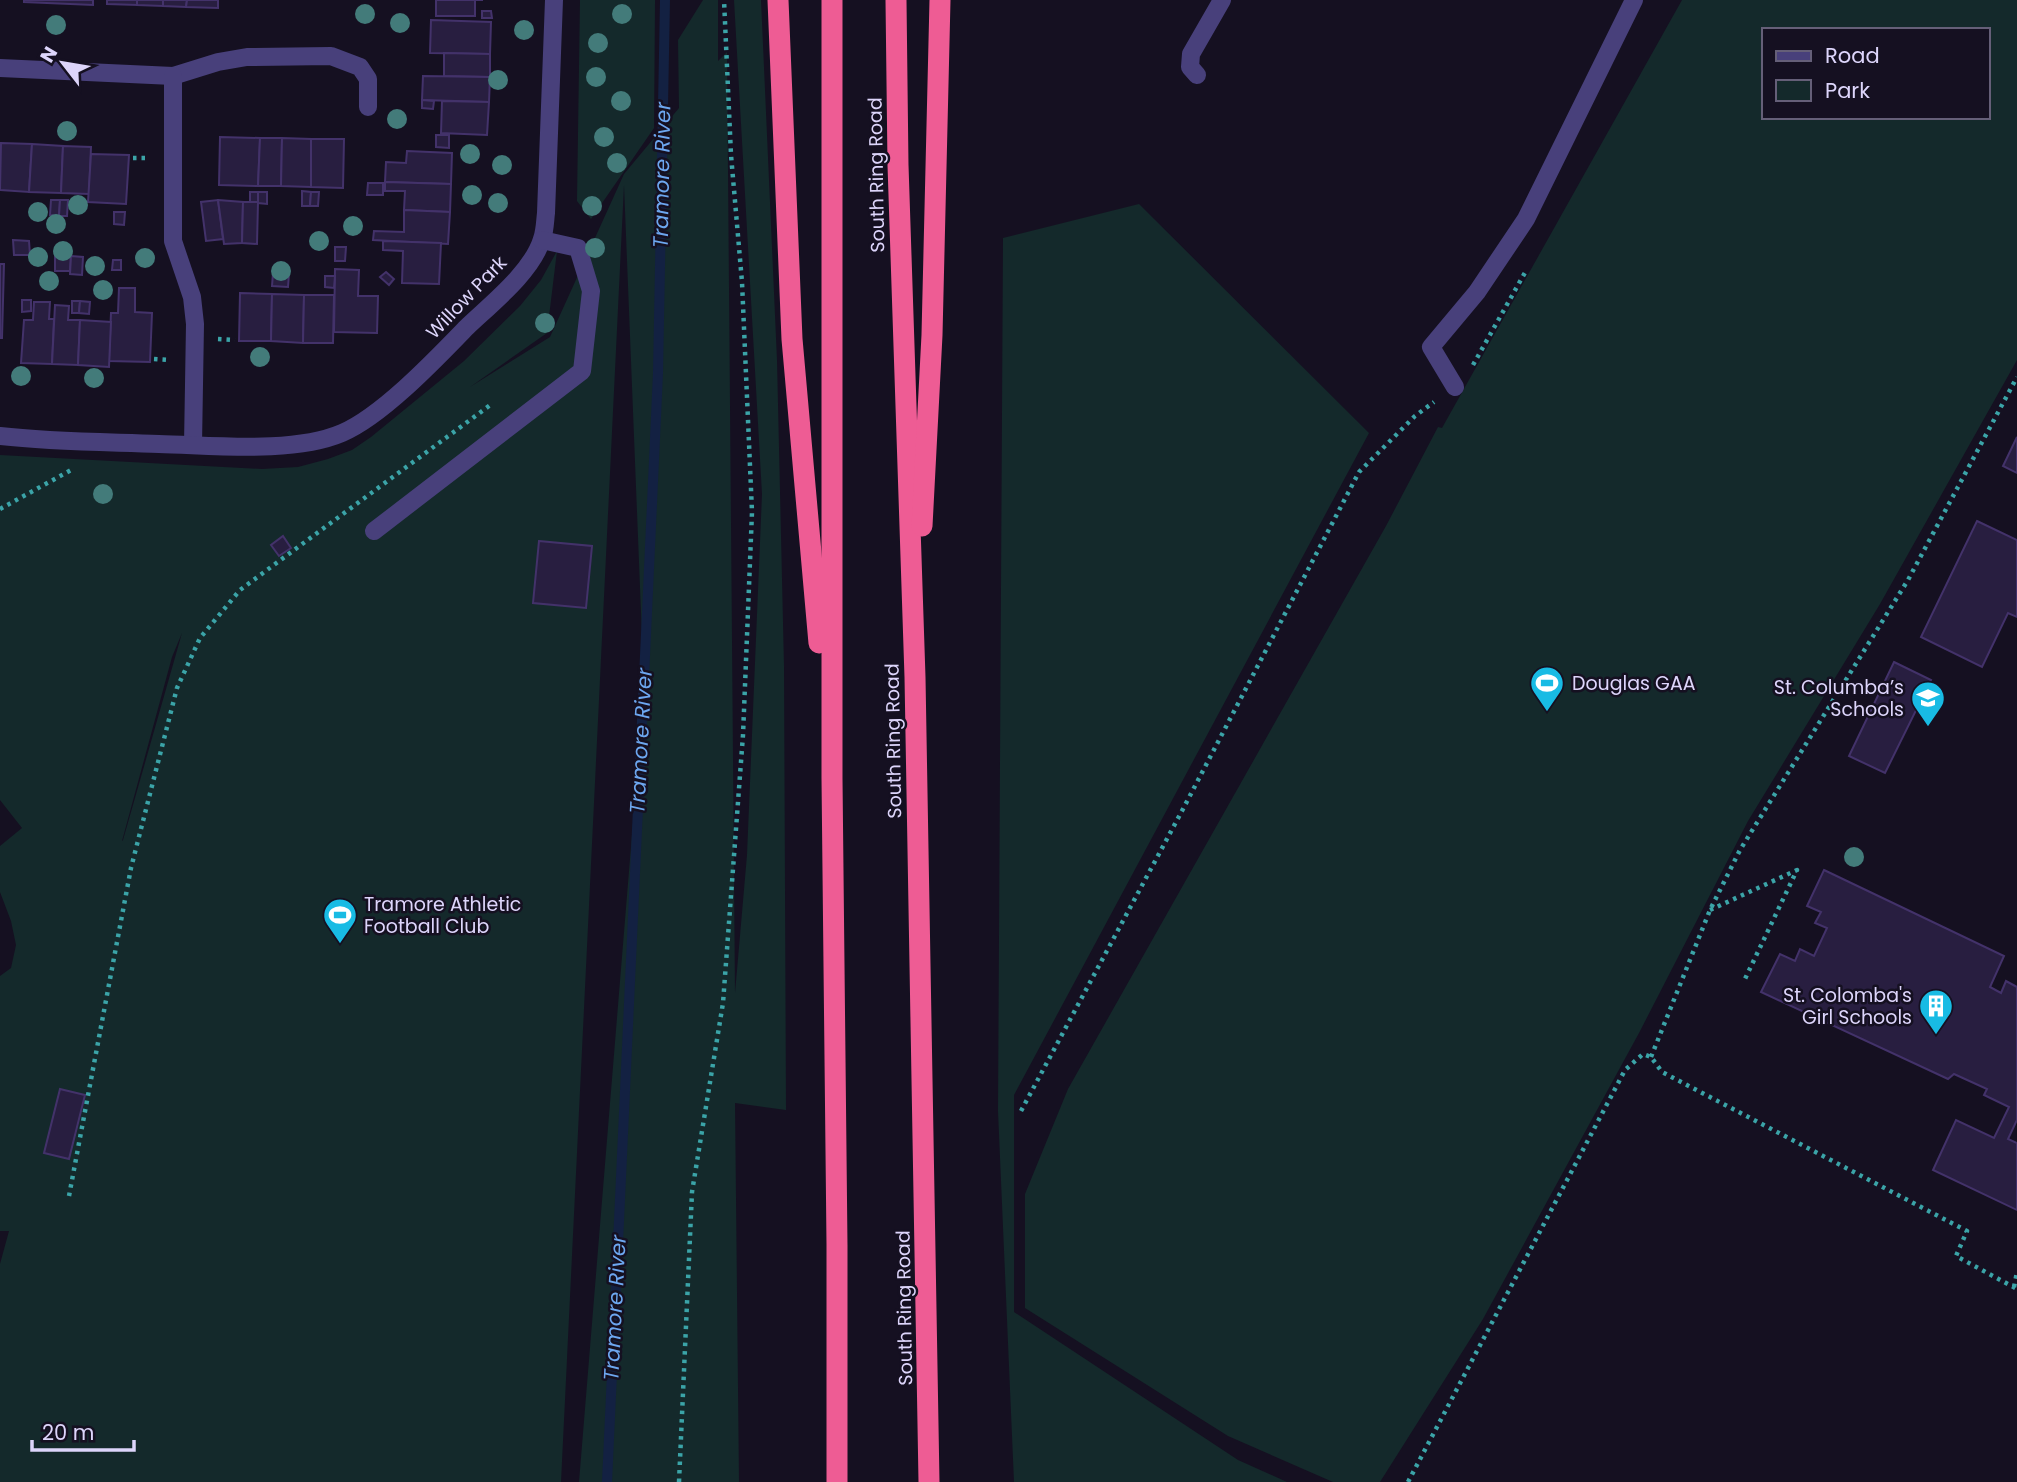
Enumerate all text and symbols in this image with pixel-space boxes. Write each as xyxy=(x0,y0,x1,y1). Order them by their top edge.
north arrow xyxy=(28,28,98,98)
legend xyxy=(1762,28,1989,119)
text: N xyxy=(34,41,64,68)
text: Road xyxy=(1825,41,1880,70)
text: Park xyxy=(1825,76,1870,105)
street label: South Ring Road xyxy=(862,97,891,253)
water label: Tramore River xyxy=(646,101,677,248)
street label: Willow Park xyxy=(420,250,513,345)
street label: South Ring Road xyxy=(879,663,908,819)
sports icon: Douglas GAA xyxy=(1528,664,1566,713)
water label: Tramore River xyxy=(622,666,659,815)
place label: Douglas GAA xyxy=(1572,670,1696,697)
place label: St. Columba’s Schools xyxy=(1774,674,1904,723)
school or university icon: St. Columba’s Schools xyxy=(1909,679,1947,728)
place label: Tramore Athletic Football Club xyxy=(364,891,521,940)
sports icon: Tramore Athletic Football Club xyxy=(321,896,359,945)
place label: St. Colomba's Girl Schools xyxy=(1783,982,1912,1031)
building icon: St. Colomba's Girl Schools xyxy=(1917,987,1955,1036)
street label: South Ring Road xyxy=(890,1230,919,1386)
water label: Tramore River xyxy=(596,1233,633,1382)
scale bar xyxy=(32,1408,133,1452)
text: 20 m xyxy=(42,1418,95,1447)

